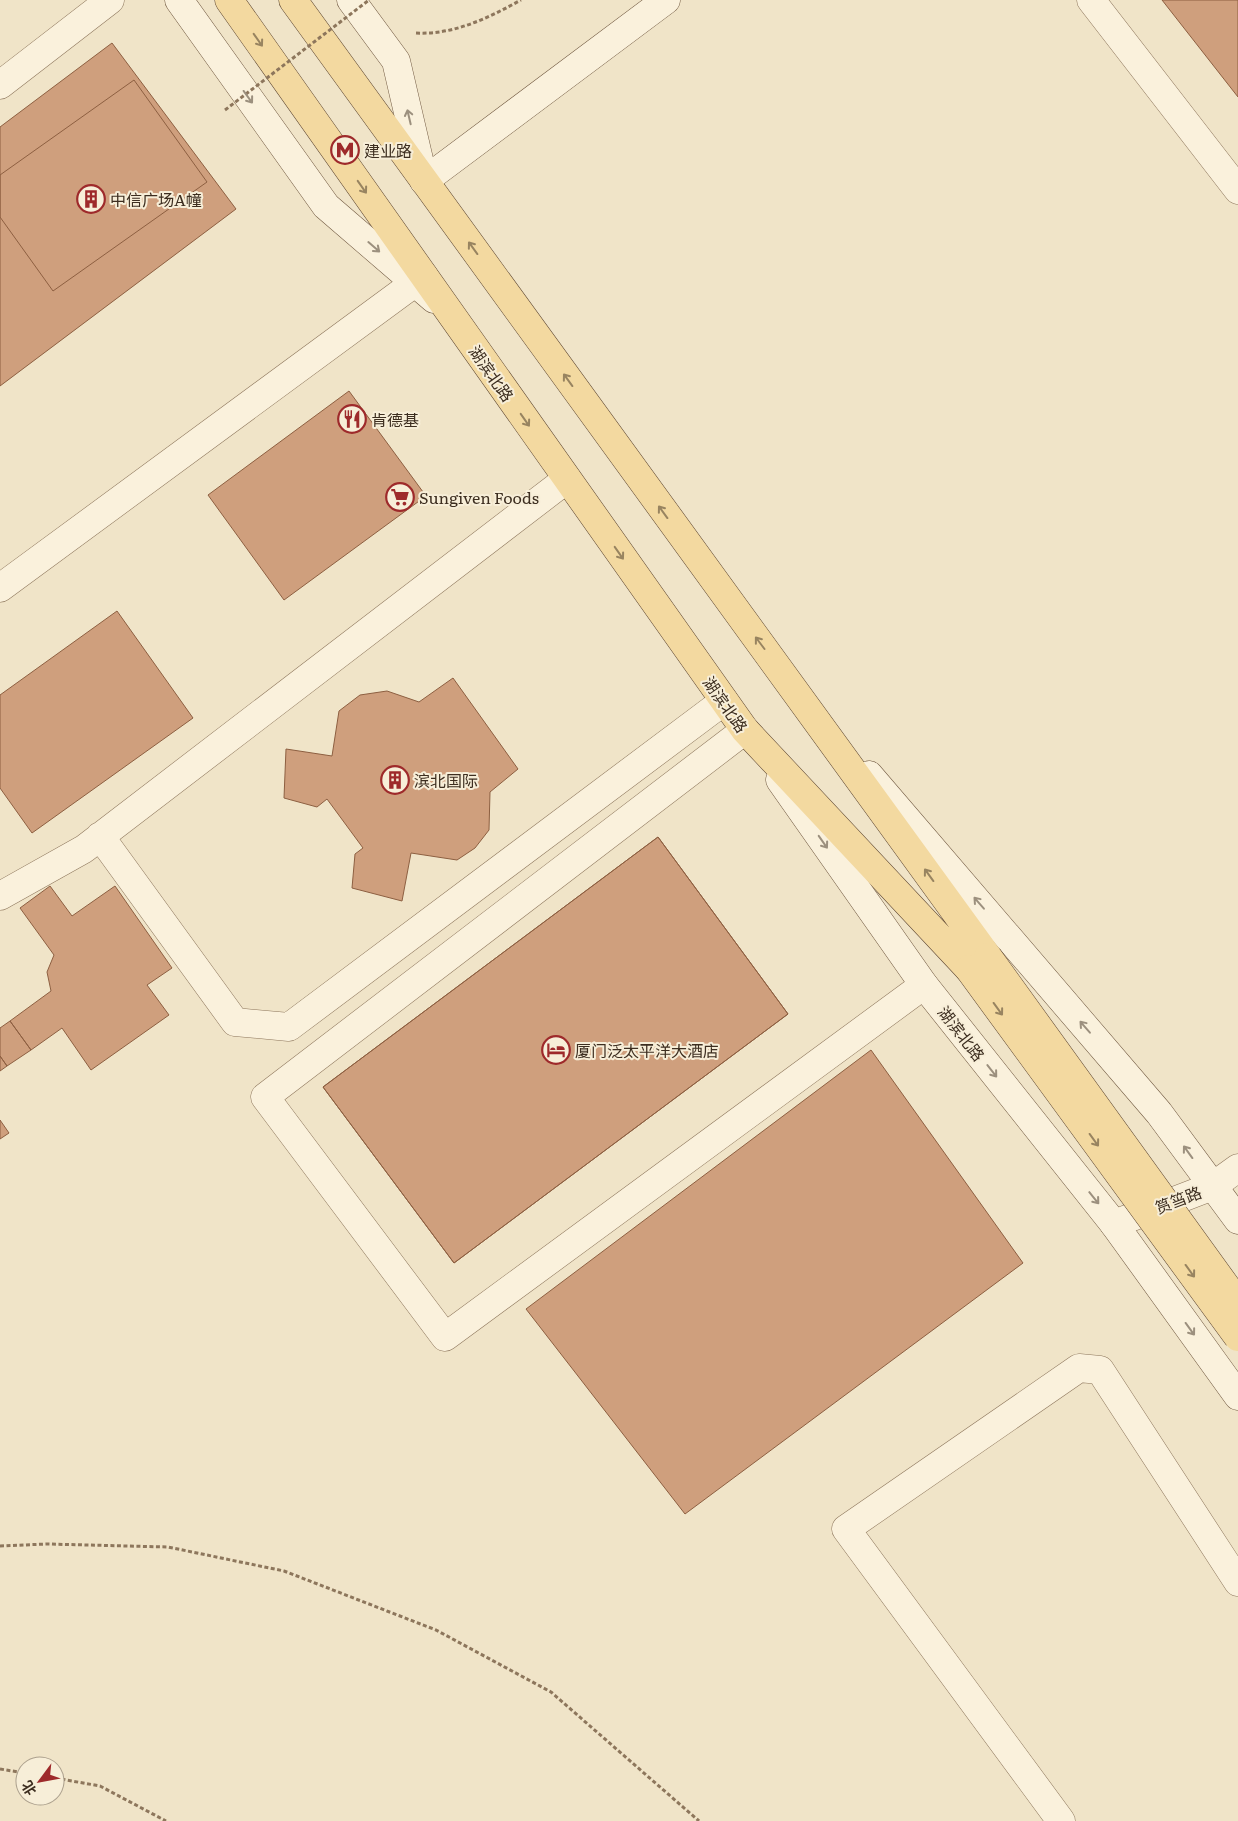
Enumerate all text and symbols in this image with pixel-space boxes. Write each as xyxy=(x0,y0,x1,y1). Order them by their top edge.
one-way arrow xyxy=(253,33,263,47)
one-way arrow xyxy=(243,90,253,104)
one-way arrow xyxy=(404,109,413,125)
metro station icon: 建业路 xyxy=(330,135,360,165)
place label: 建业路 xyxy=(364,138,412,162)
one-way arrow xyxy=(356,180,367,193)
building icon: 中信广场A幢 xyxy=(76,184,106,214)
place label: 中信广场A幢 xyxy=(110,187,202,211)
one-way arrow xyxy=(367,241,380,253)
one-way arrow xyxy=(468,241,478,255)
street label: 湖滨北路 xyxy=(464,340,520,406)
one-way arrow xyxy=(563,373,573,387)
restaurant icon: 肯德基 xyxy=(337,404,367,434)
place label: 肯德基 xyxy=(371,407,419,431)
one-way arrow xyxy=(520,413,530,427)
supermarket icon: Sungiven Foods xyxy=(385,482,415,512)
place label: Sungiven Foods xyxy=(419,485,539,509)
one-way arrow xyxy=(658,505,668,519)
one-way arrow xyxy=(614,545,624,559)
one-way arrow xyxy=(754,637,765,650)
street label: 湖滨北路 xyxy=(698,671,754,737)
building icon: 滨北国际 xyxy=(380,765,410,795)
place label: 滨北国际 xyxy=(414,768,478,792)
one-way arrow xyxy=(818,834,828,848)
one-way arrow xyxy=(924,868,934,882)
one-way arrow xyxy=(974,897,985,910)
street label: 湖滨北路 xyxy=(933,1000,991,1066)
one-way arrow xyxy=(992,1002,1003,1015)
one-way arrow xyxy=(1079,1020,1091,1033)
hotel icon: 厦门泛太平洋大酒店 xyxy=(541,1035,571,1065)
place label: 厦门泛太平洋大酒店 xyxy=(575,1038,719,1062)
one-way arrow xyxy=(987,1064,998,1077)
one-way arrow xyxy=(1088,1133,1099,1146)
one-way arrow xyxy=(1183,1145,1193,1159)
street label: 筼筜路 xyxy=(1151,1179,1205,1219)
one-way arrow xyxy=(1088,1191,1099,1204)
one-way arrow xyxy=(1184,1264,1195,1277)
one-way arrow xyxy=(1185,1322,1195,1336)
north arrow xyxy=(15,1756,65,1806)
text: 北 xyxy=(16,1777,40,1800)

